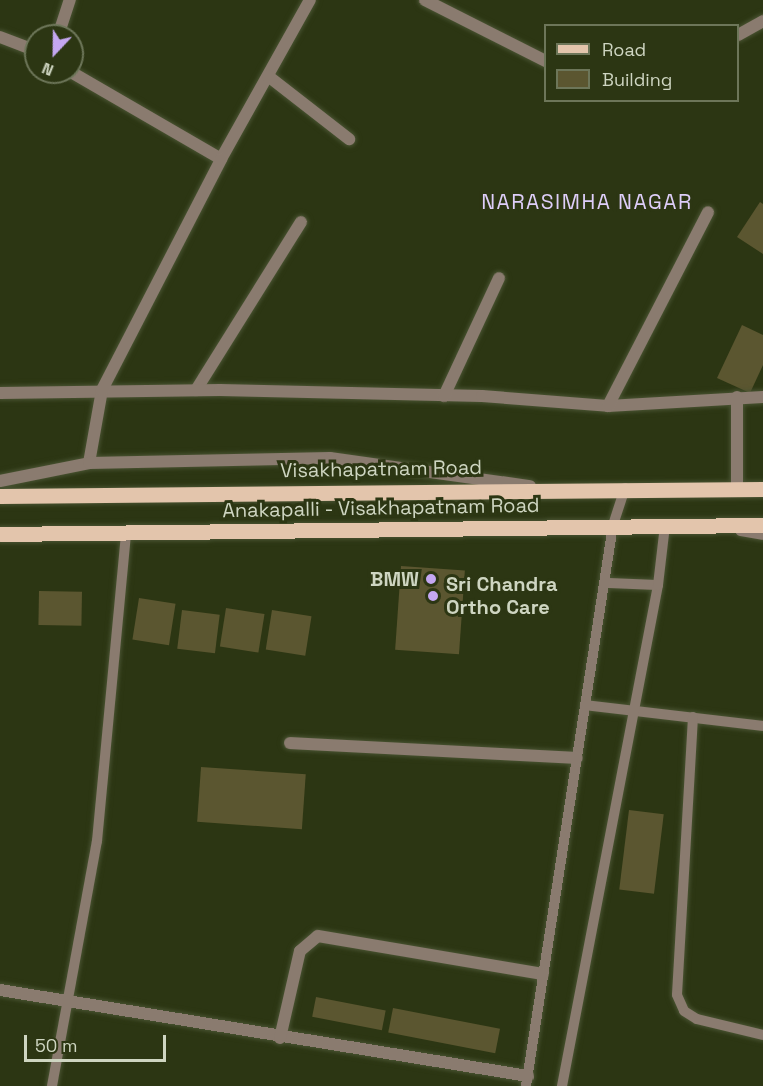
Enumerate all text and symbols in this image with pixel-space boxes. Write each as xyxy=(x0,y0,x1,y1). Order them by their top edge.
north arrow xyxy=(24,24,84,84)
legend xyxy=(544,24,739,102)
text: Road xyxy=(602,38,646,61)
text: N xyxy=(39,58,57,81)
text: Building xyxy=(602,68,672,91)
district label: NARASIMHA NAGAR xyxy=(481,189,693,215)
street label: Visakhapatnam Road xyxy=(280,455,482,483)
street label: Anakapalli - Visakhapatnam Road xyxy=(221,493,541,523)
place label: BMW xyxy=(370,567,419,591)
marker: BMW xyxy=(424,572,438,586)
place label: Sri Chandra Ortho Care xyxy=(446,572,558,619)
marker: Sri Chandra Ortho Care xyxy=(424,587,442,605)
scale bar xyxy=(27,1023,170,1061)
text: 50 m xyxy=(35,1034,77,1057)

